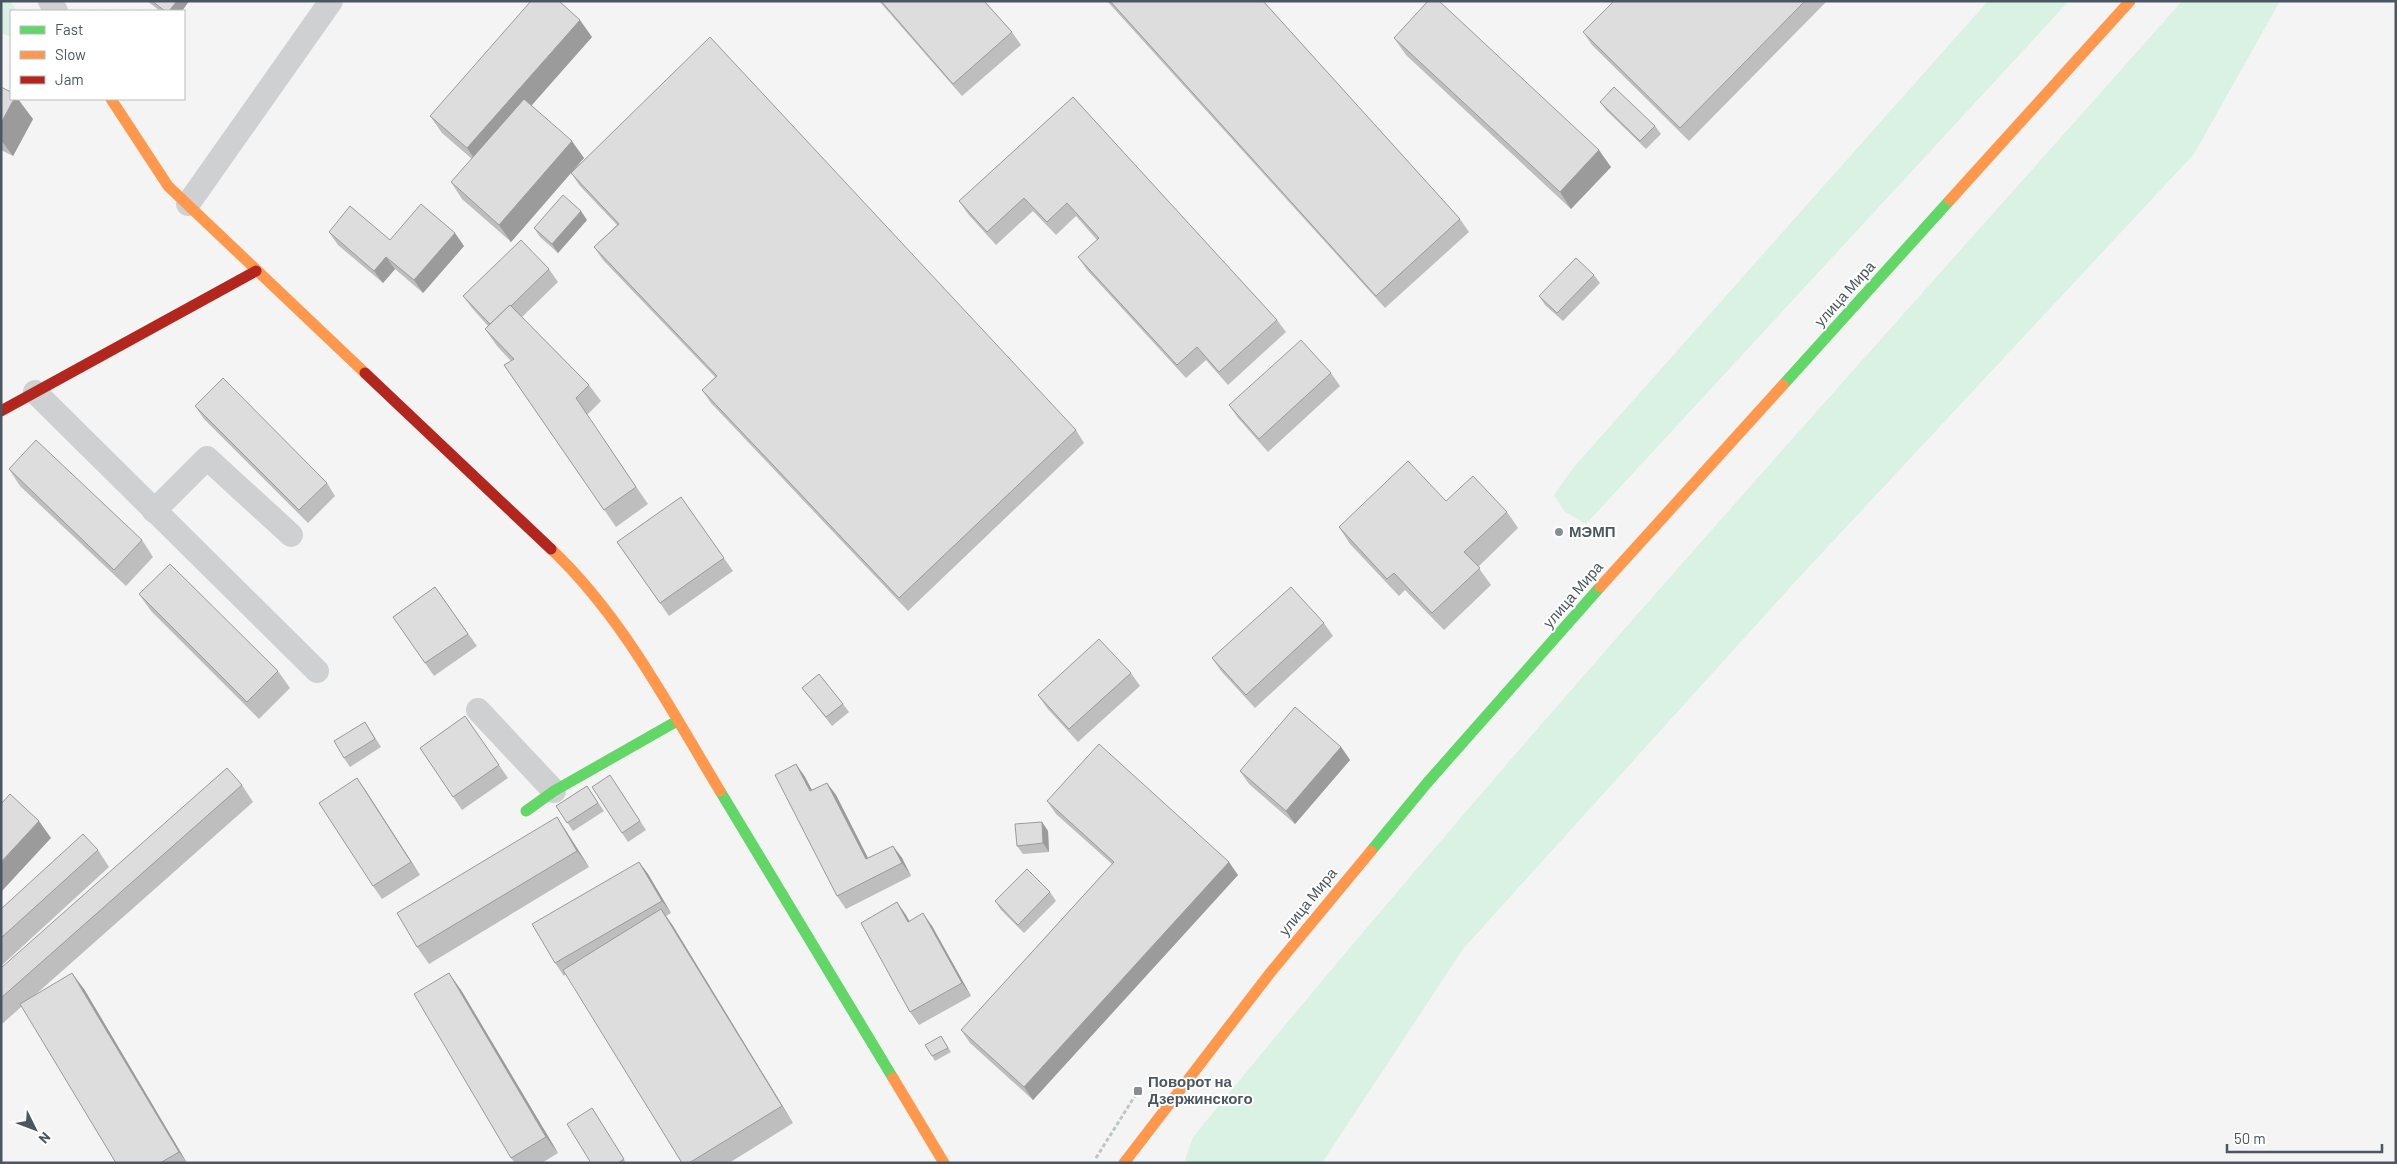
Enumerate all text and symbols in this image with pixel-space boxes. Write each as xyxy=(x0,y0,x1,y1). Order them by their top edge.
legend xyxy=(10,10,185,100)
text: Fast xyxy=(55,20,83,38)
text: Slow xyxy=(55,45,86,63)
text: Jam xyxy=(55,70,84,88)
street label: улица Мира xyxy=(1810,256,1879,330)
place label: МЭМП xyxy=(1569,522,1615,540)
marker: МЭМП xyxy=(1553,526,1565,538)
street label: улица Мира xyxy=(1539,557,1606,631)
street label: улица Мира xyxy=(1274,863,1340,939)
place label: Поворот на Дзержинского xyxy=(1148,1072,1253,1107)
marker: Поворот на Дзержинского xyxy=(1132,1085,1144,1097)
north arrow xyxy=(10,1104,60,1154)
scale bar xyxy=(2227,1122,2382,1154)
text: N xyxy=(36,1129,54,1147)
text: 50 m xyxy=(2234,1129,2266,1147)

